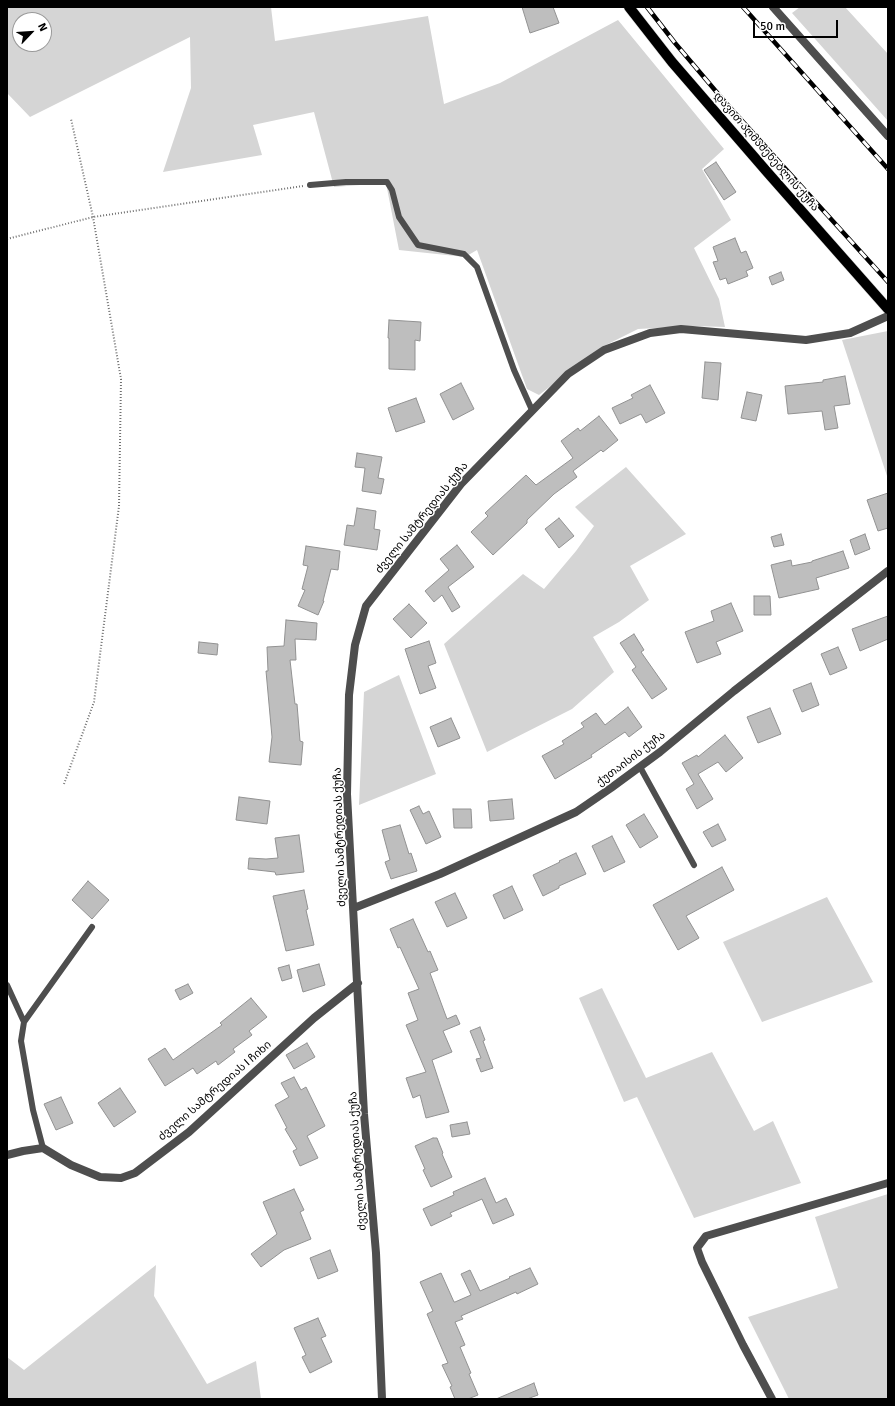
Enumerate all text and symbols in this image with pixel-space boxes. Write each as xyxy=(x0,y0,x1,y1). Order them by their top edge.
north arrow xyxy=(12,12,52,52)
scale bar xyxy=(755,12,840,38)
text: 50 m xyxy=(760,19,785,34)
text: N xyxy=(35,21,50,33)
street label: დავით აღმაშენებლის ქუჩა xyxy=(711,90,821,214)
street label: ძველი სამტრედიას ქუჩა xyxy=(373,460,471,576)
street label: ქუთაისის ქუჩა xyxy=(594,729,668,789)
street label: ძველი სამტრედიას ქუჩა xyxy=(331,767,349,907)
street label: ძველი სამტრედიას I ჩიხი xyxy=(156,1038,274,1144)
street label: ძველი სამტრედიას ქუჩა xyxy=(347,1091,369,1231)

